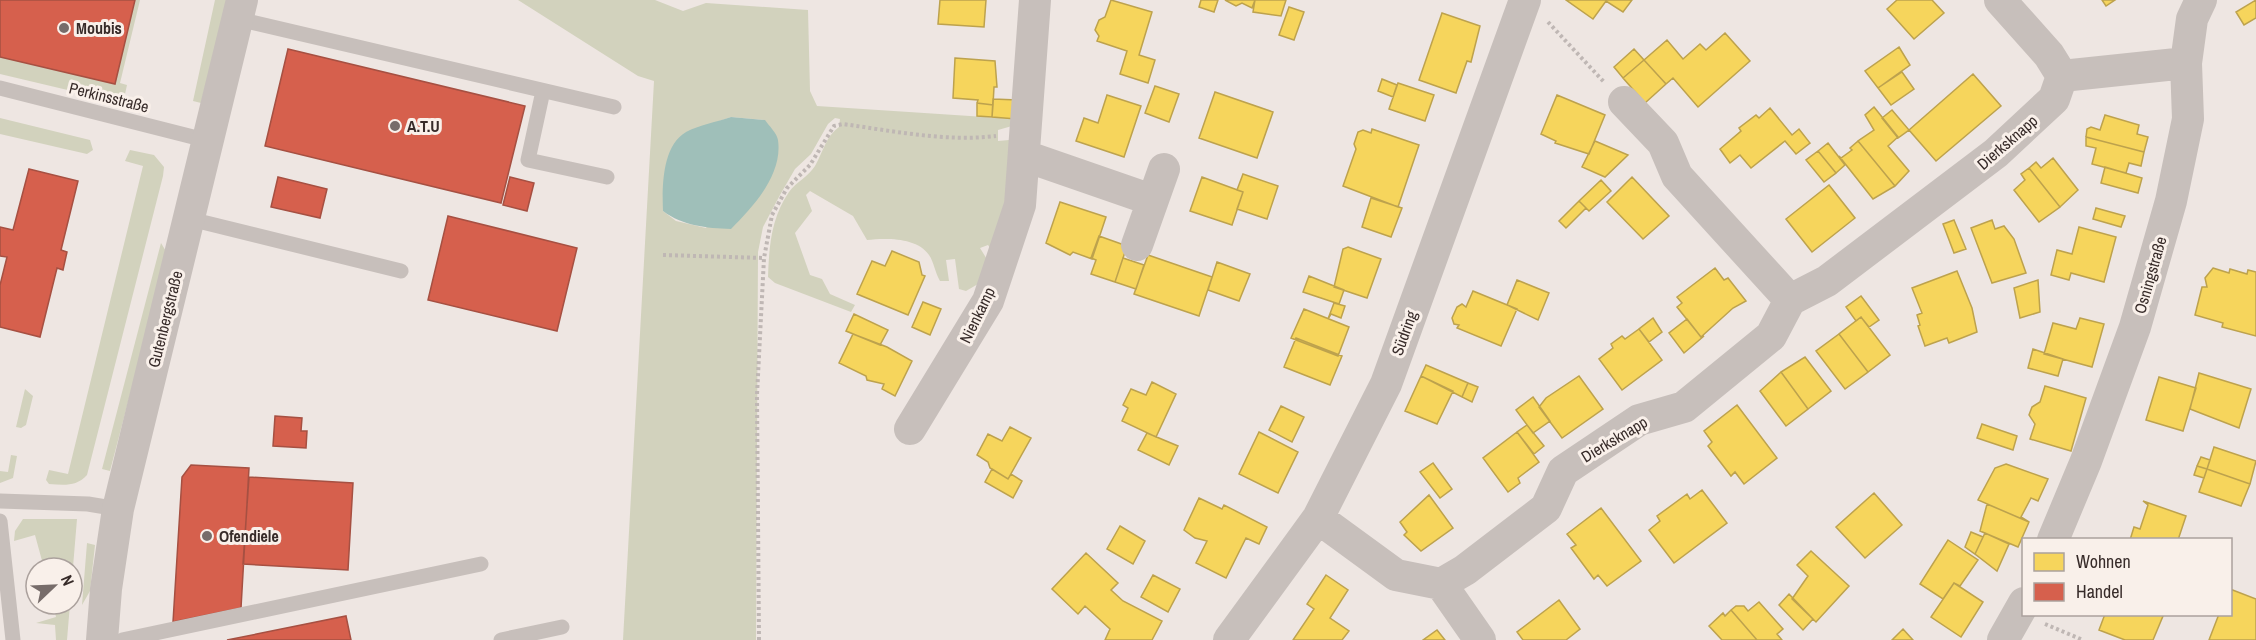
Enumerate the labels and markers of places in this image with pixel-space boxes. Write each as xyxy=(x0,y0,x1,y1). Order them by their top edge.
place label: Moubis xyxy=(76,17,122,39)
marker: Moubis xyxy=(57,21,71,35)
place label: A.T.U xyxy=(407,115,440,137)
marker: A.T.U xyxy=(388,119,402,133)
place label: Ofendiele xyxy=(219,525,279,547)
marker: Ofendiele xyxy=(200,529,214,543)

